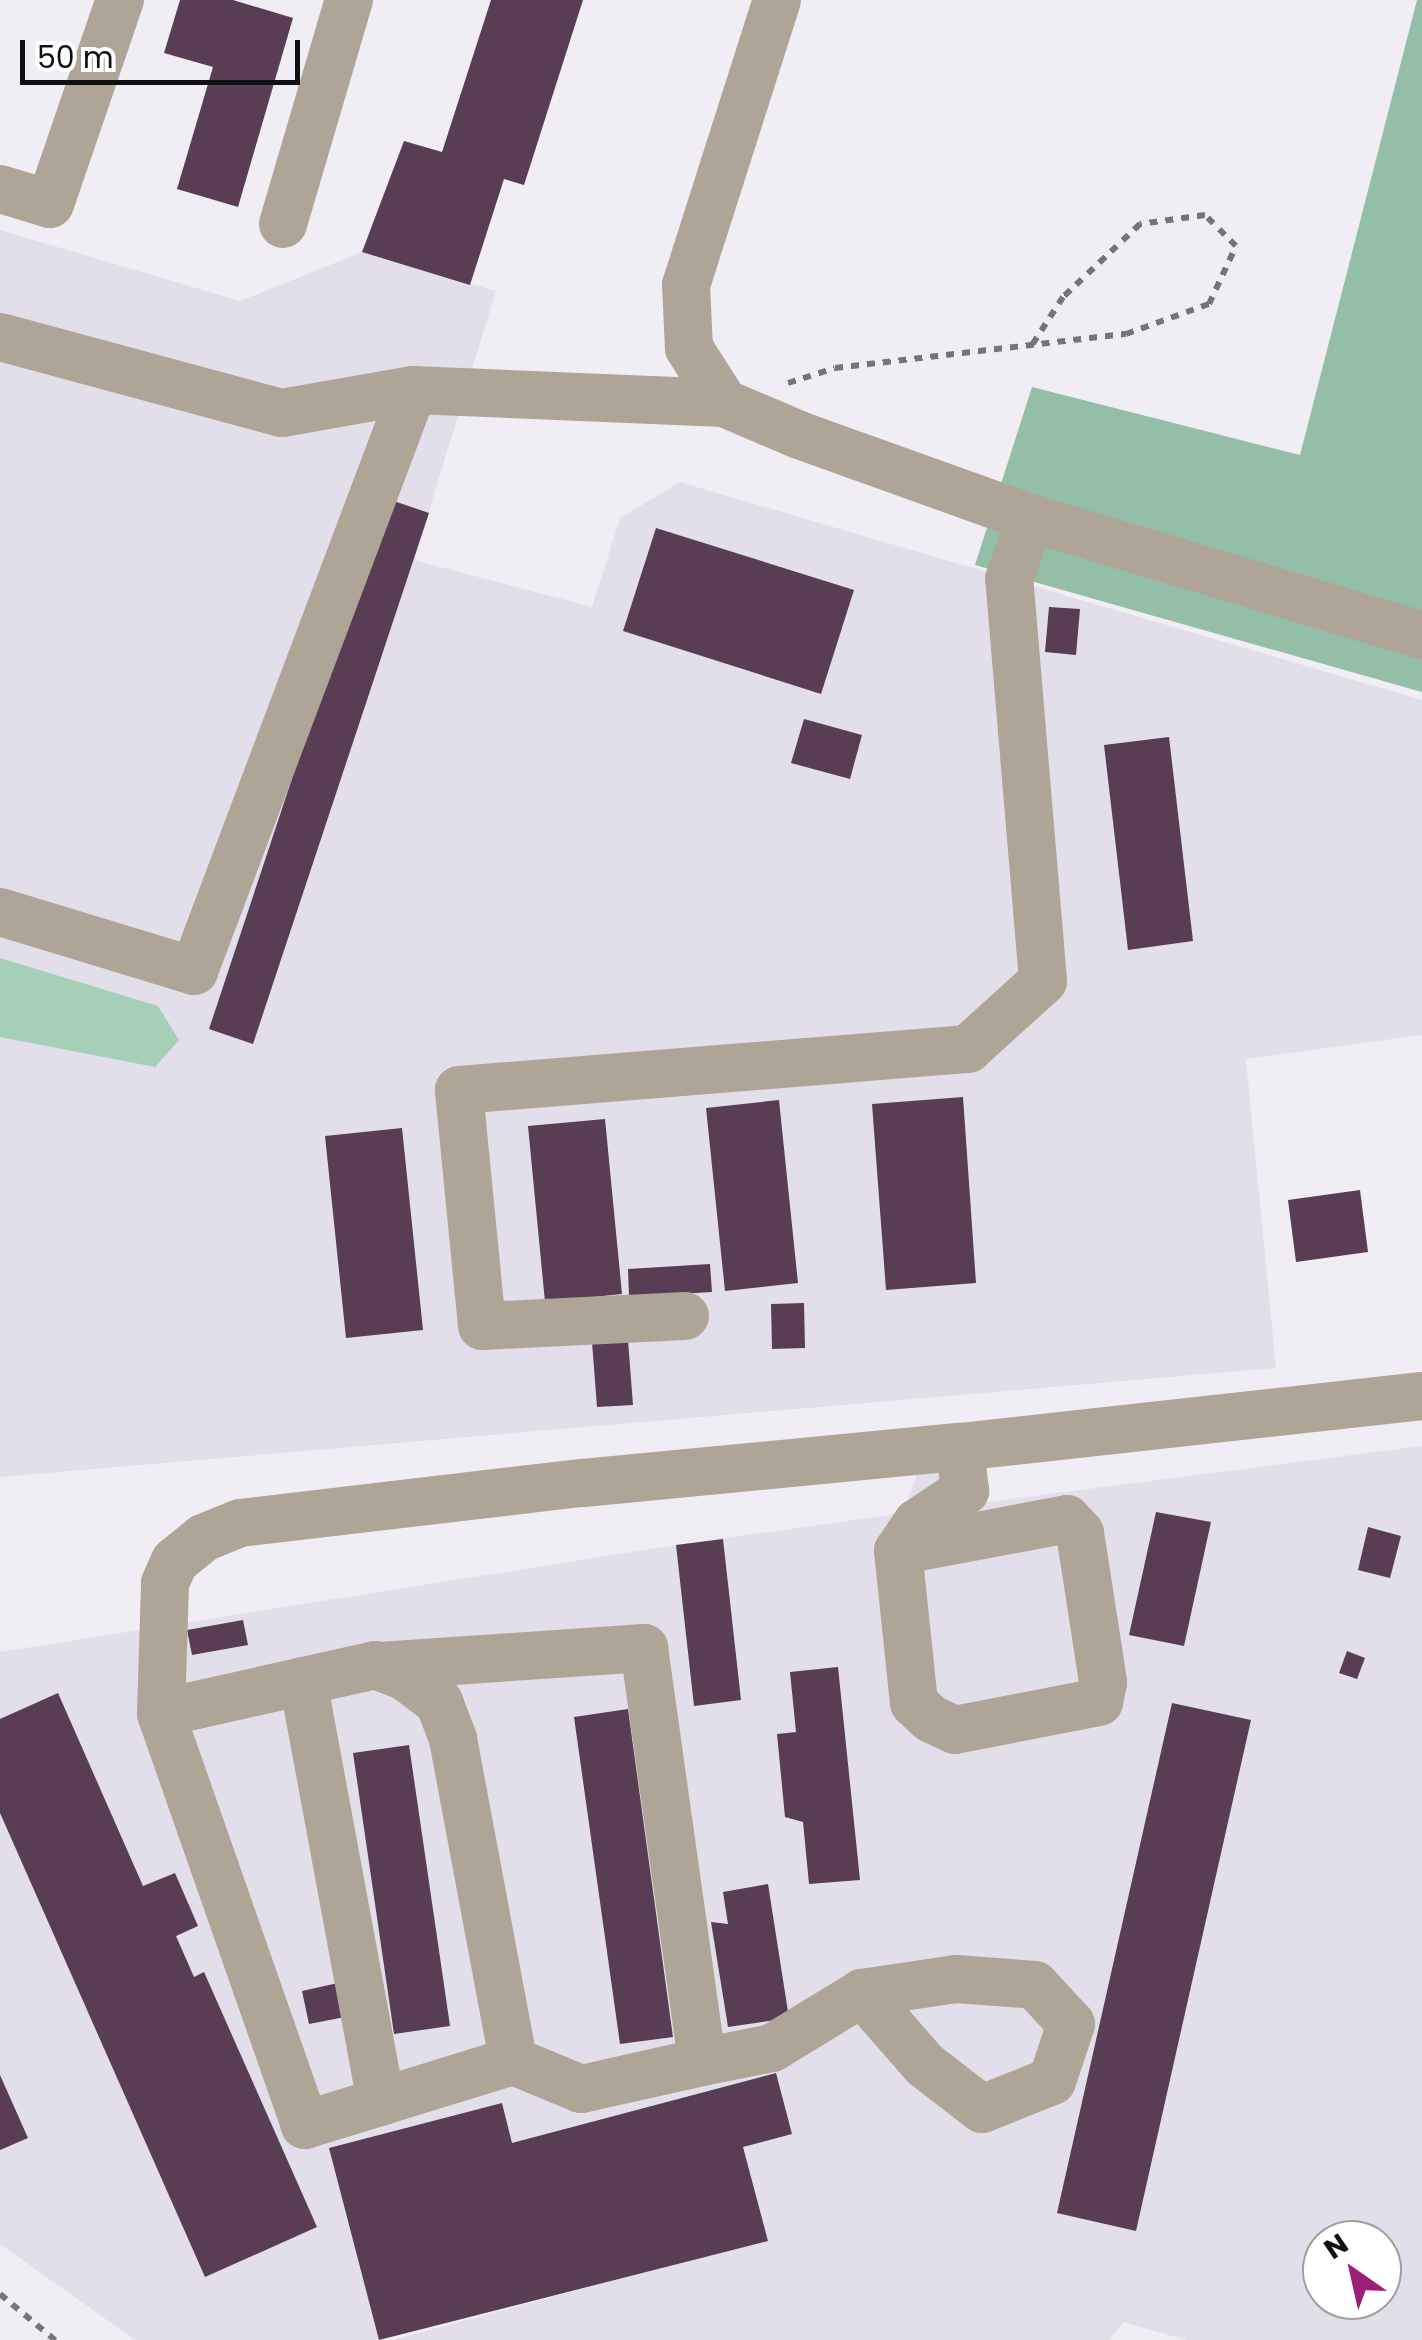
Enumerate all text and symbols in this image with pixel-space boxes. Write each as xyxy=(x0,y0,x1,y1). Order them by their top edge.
scale bar xyxy=(25,20,305,82)
text: 50 m xyxy=(37,36,114,79)
north arrow xyxy=(1302,2220,1402,2320)
text: N xyxy=(1316,2224,1356,2268)

